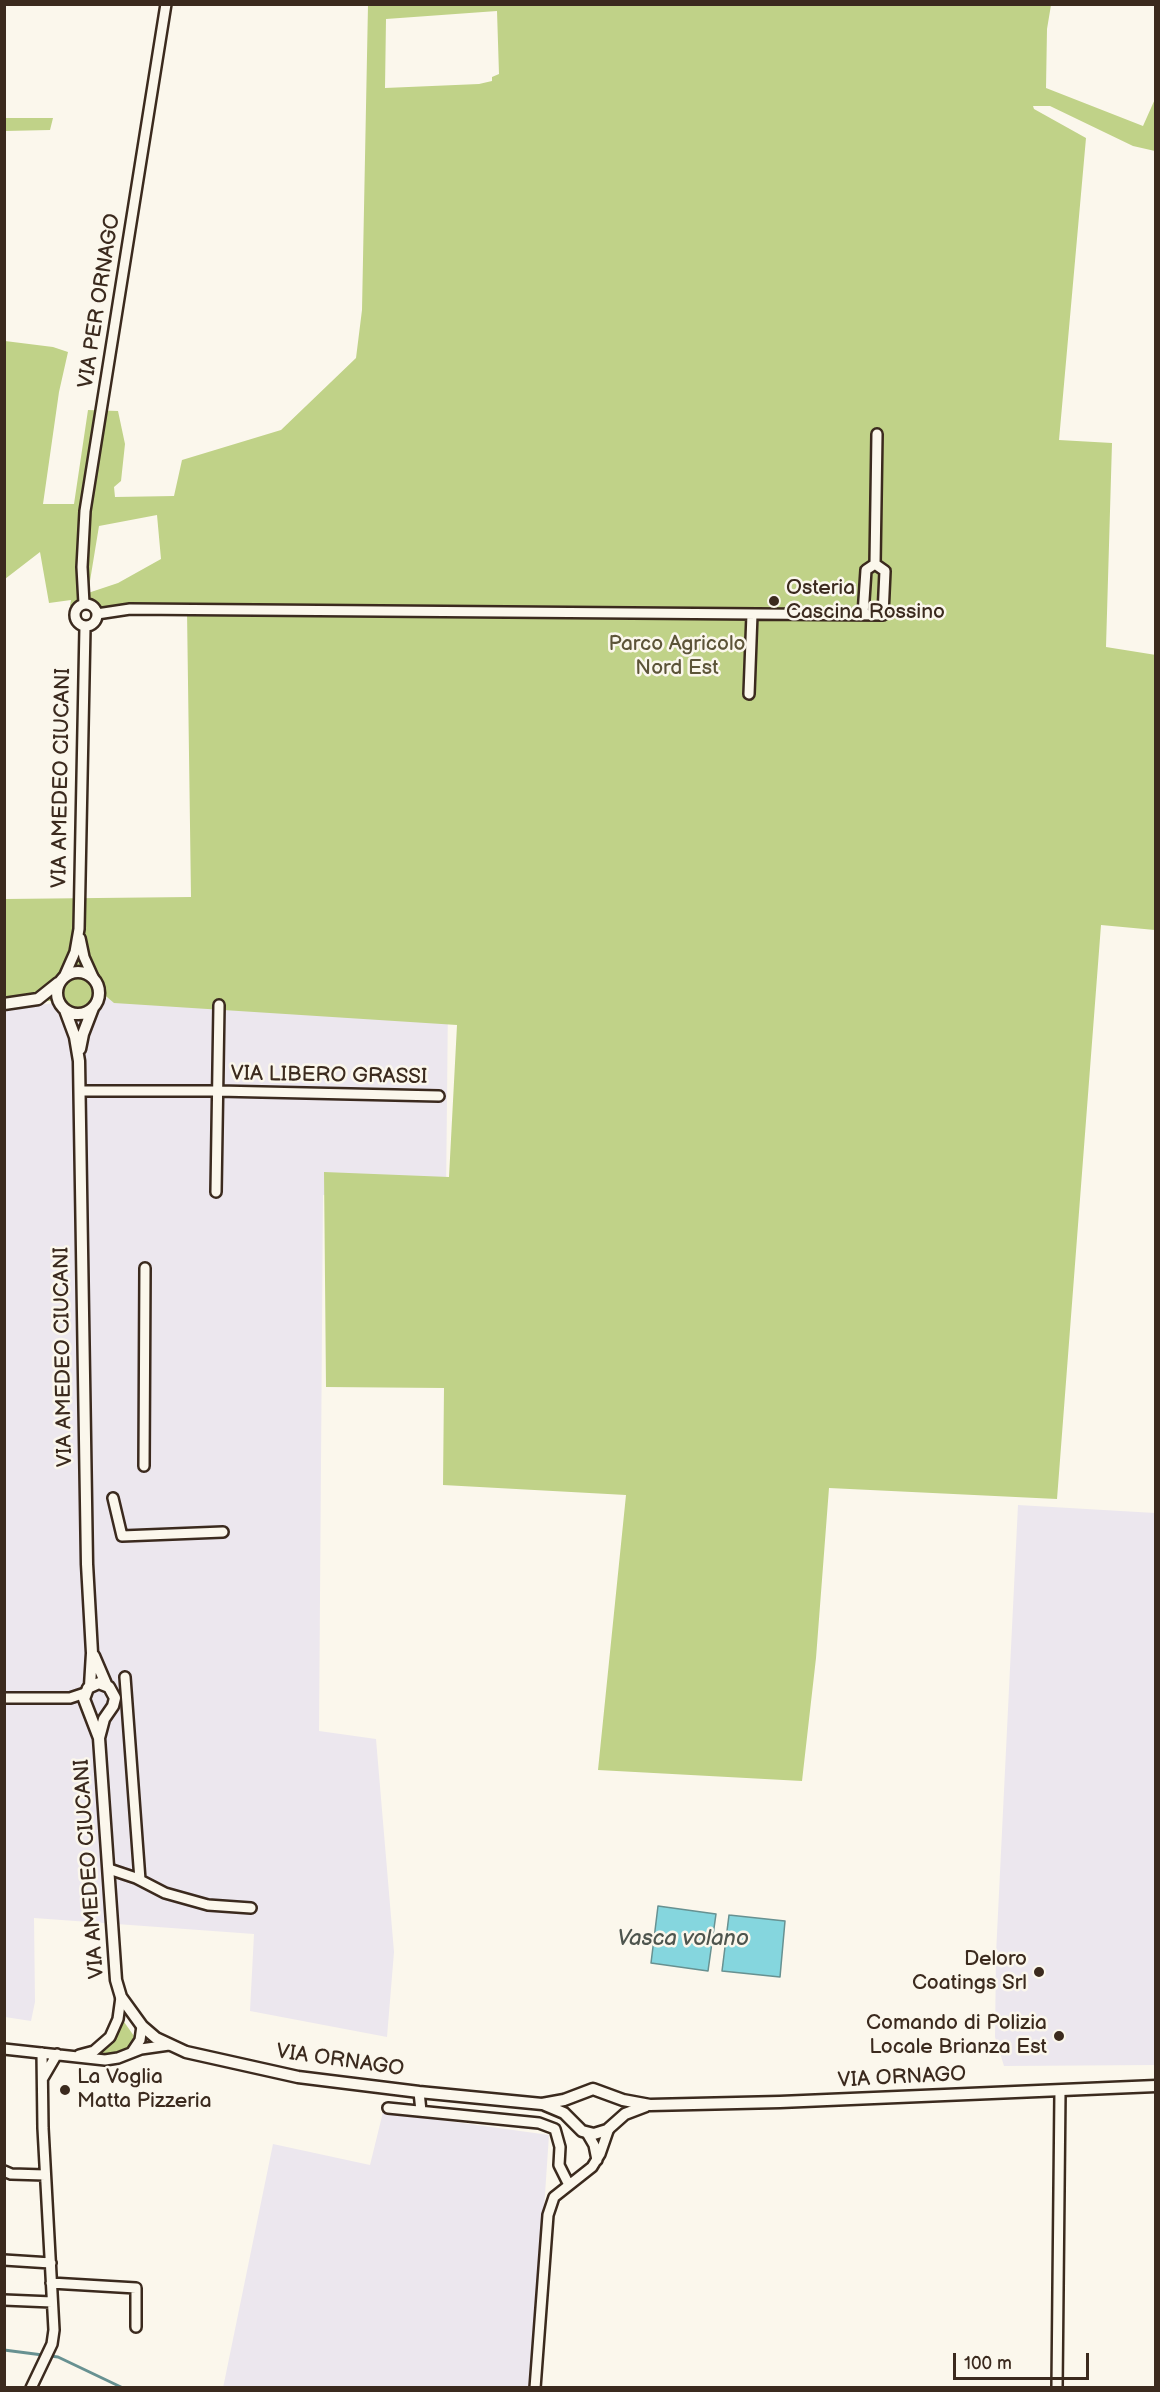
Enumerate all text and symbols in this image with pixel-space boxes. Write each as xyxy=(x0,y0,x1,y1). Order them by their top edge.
street label: VIA PER ORNAGO xyxy=(74,212,126,390)
place label: Osteria Cascina Rossino xyxy=(786,576,945,626)
marker: Osteria Cascina Rossino xyxy=(767,594,781,608)
park label: Parco Agricolo Nord Est xyxy=(609,632,745,682)
street label: VIA AMEDEO CIUCANI xyxy=(47,668,77,888)
street label: VIA LIBERO GRASSI xyxy=(230,1062,428,1090)
street label: VIA AMEDEO CIUCANI xyxy=(49,1247,79,1467)
street label: VIA AMEDEO CIUCANI xyxy=(70,1758,110,1980)
water label: Vasca volano xyxy=(617,1926,749,1952)
place label: Deloro Coatings Srl xyxy=(912,1947,1027,1997)
marker: Deloro Coatings Srl xyxy=(1032,1965,1046,1979)
place label: Comando di Polizia Locale Brianza Est xyxy=(866,2011,1047,2061)
marker: Comando di Polizia Locale Brianza Est xyxy=(1052,2029,1066,2043)
street label: VIA ORNAGO xyxy=(275,2040,405,2082)
street label: VIA ORNAGO xyxy=(837,2062,967,2094)
place label: La Voglia Matta Pizzeria xyxy=(77,2065,212,2115)
marker: La Voglia Matta Pizzeria xyxy=(58,2083,72,2097)
scale bar xyxy=(956,2341,1092,2379)
text: 100 m xyxy=(964,2353,1012,2374)

